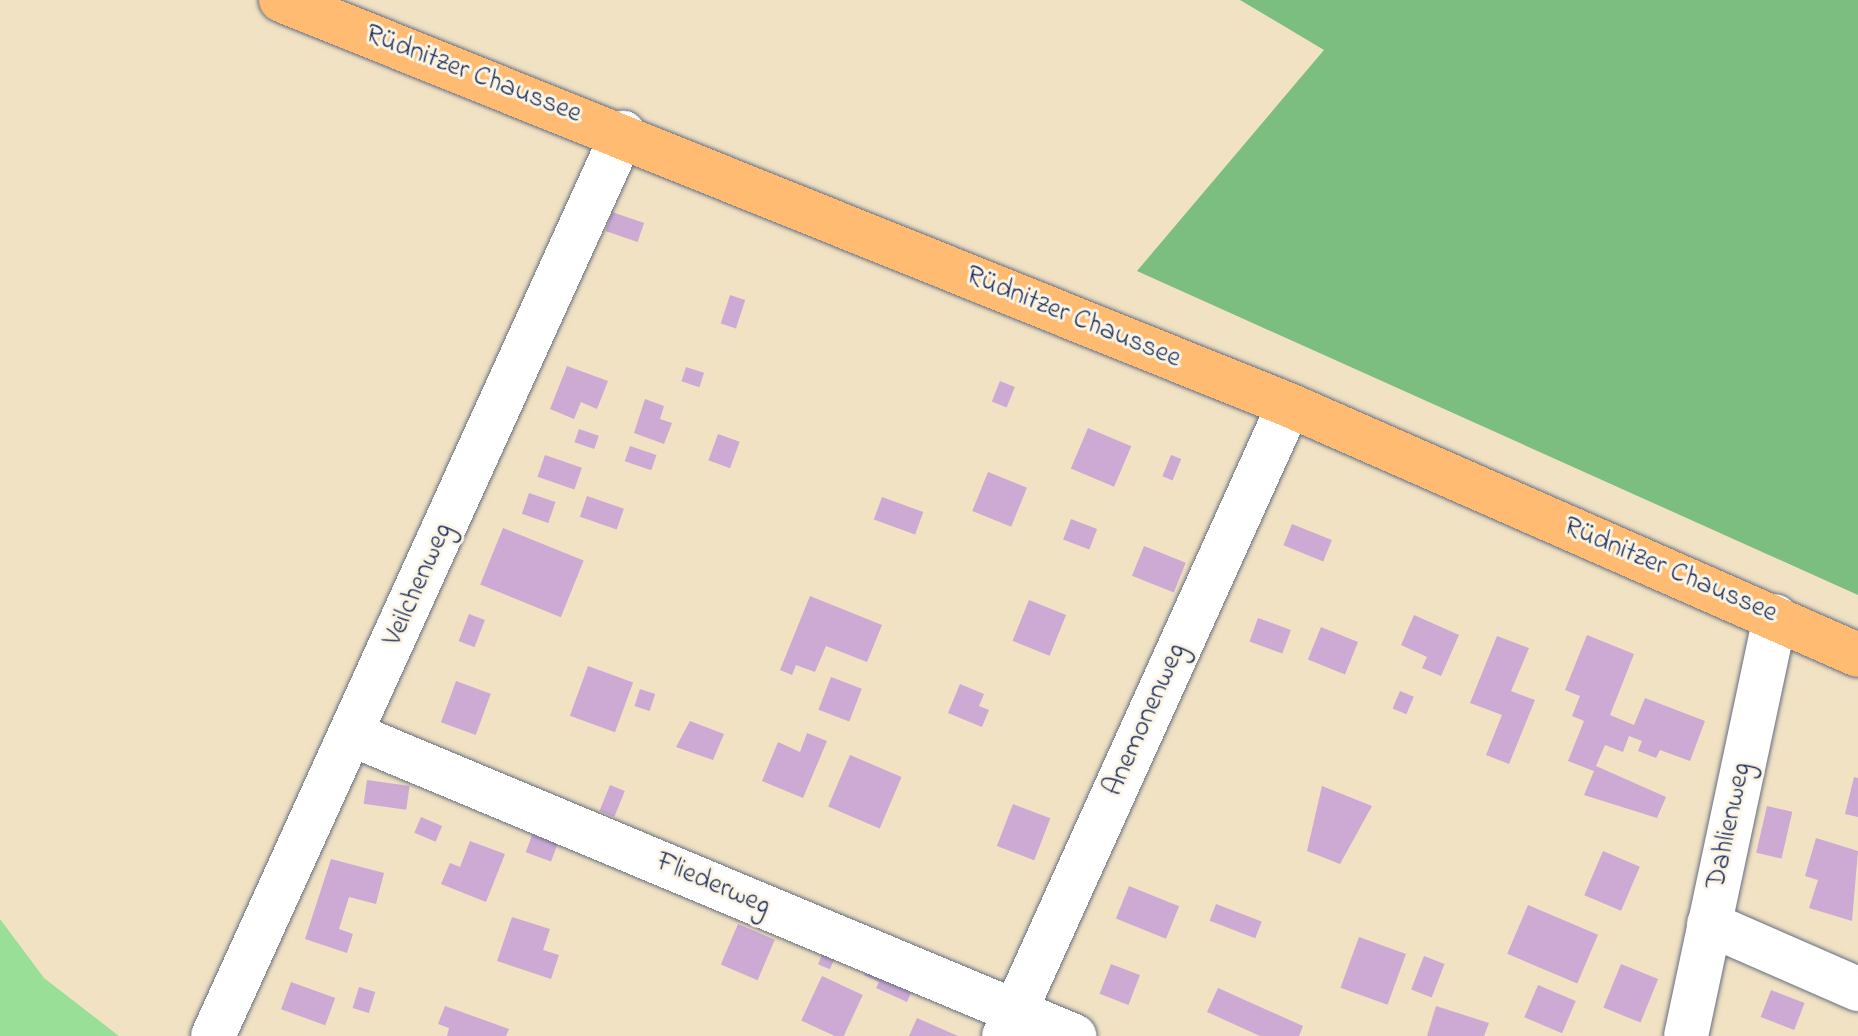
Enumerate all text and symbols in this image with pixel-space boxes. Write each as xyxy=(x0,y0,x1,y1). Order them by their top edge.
street label: Rüdnitzer Chaussee xyxy=(360,18,586,132)
street label: Rüdnitzer Chaussee xyxy=(961,260,1185,376)
street label: Rüdnitzer Chaussee xyxy=(1558,511,1782,631)
street label: Veilchenweg xyxy=(377,518,461,652)
street label: Anemonenweg xyxy=(1097,638,1195,802)
street label: Dahlienweg xyxy=(1700,760,1760,892)
street label: Fliederweg xyxy=(651,846,775,924)

